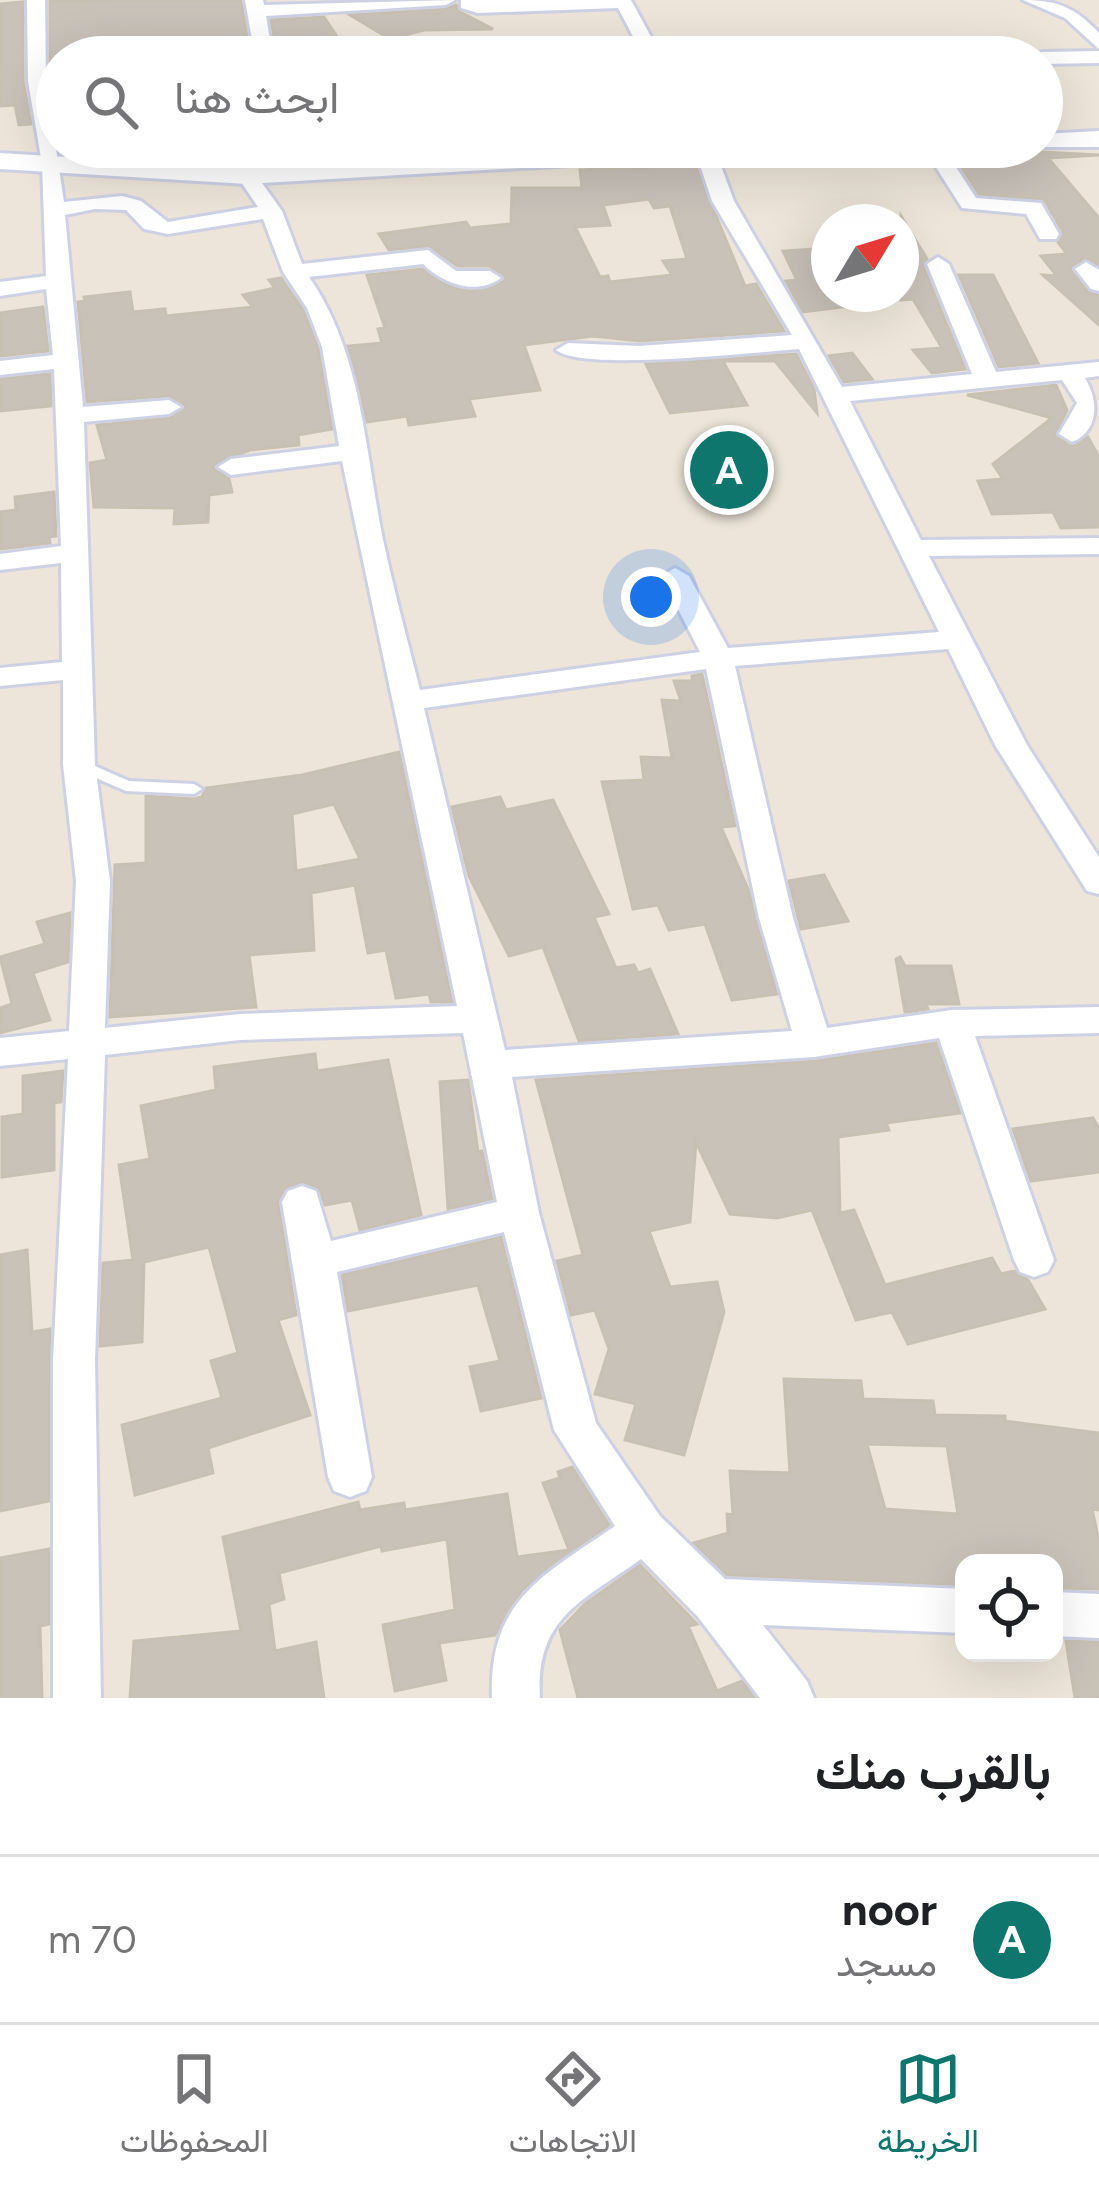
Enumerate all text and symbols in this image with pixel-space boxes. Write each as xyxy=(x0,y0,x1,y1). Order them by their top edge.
search box xyxy=(36,36,1063,168)
icon: search xyxy=(78,69,144,135)
text: ابحث هنا xyxy=(174,70,340,124)
north arrow xyxy=(811,204,919,312)
pin: A xyxy=(690,425,768,515)
your location xyxy=(621,567,681,627)
map controls xyxy=(955,1554,1063,1662)
button: locate xyxy=(955,1554,1063,1662)
text: بالقرب منك xyxy=(815,1741,1051,1802)
text: noor xyxy=(842,1882,937,1936)
text: 70 m xyxy=(48,1916,137,1963)
text: A xyxy=(998,1916,1026,1963)
text: مسجد xyxy=(836,1939,937,1986)
tab: المحفوظات xyxy=(120,2046,269,2170)
tab: الاتجاهات xyxy=(509,2046,637,2170)
tab: الخريطة xyxy=(877,2046,979,2170)

